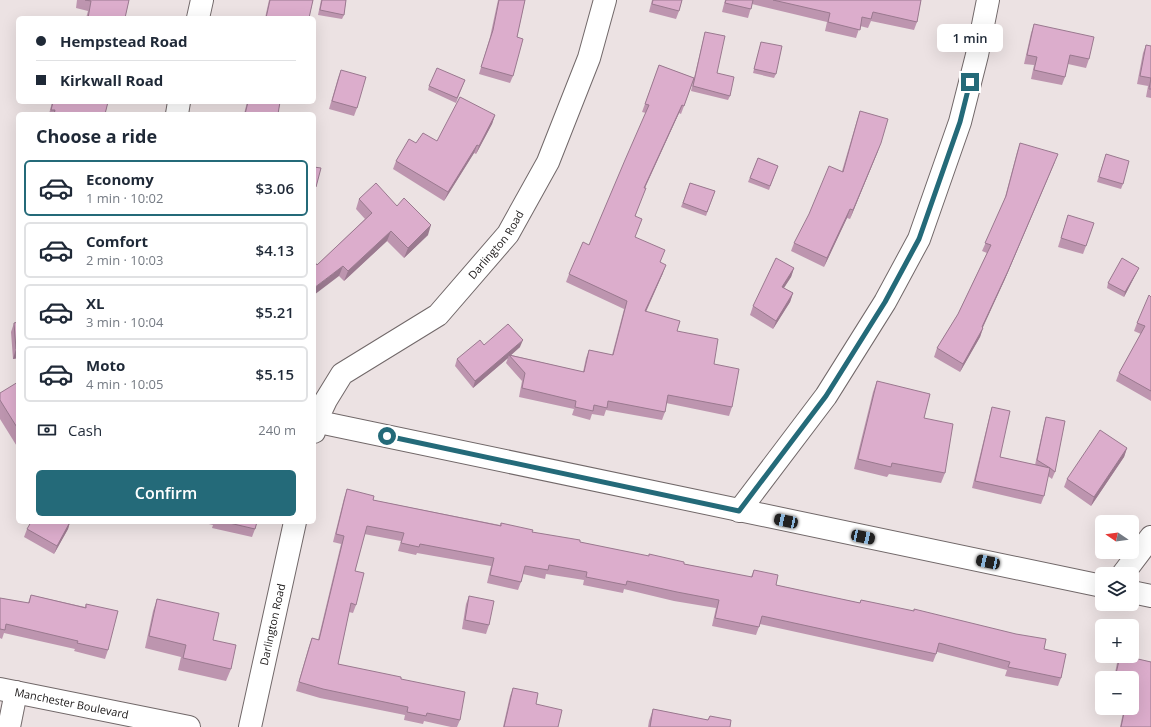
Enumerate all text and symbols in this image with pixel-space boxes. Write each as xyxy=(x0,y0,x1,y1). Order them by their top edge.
callout: 1 min xyxy=(937,24,1003,52)
text: 1 min xyxy=(952,29,988,47)
text: Hempstead Road xyxy=(60,31,188,51)
text: Kirkwall Road xyxy=(60,70,163,90)
route end xyxy=(961,73,979,91)
text: Choose a ride xyxy=(36,124,157,148)
text: Economy xyxy=(86,169,154,189)
icon: car xyxy=(38,170,74,206)
text: $3.06 xyxy=(256,178,294,198)
text: 1 min · 10:02 xyxy=(86,189,163,207)
street label: Darlington Road xyxy=(464,207,527,282)
text: Comfort xyxy=(86,231,148,251)
icon: car xyxy=(38,232,74,268)
text: $4.13 xyxy=(256,240,294,260)
text: 2 min · 10:03 xyxy=(86,251,163,269)
text: XL xyxy=(86,293,104,313)
icon: car xyxy=(38,294,74,330)
text: $5.21 xyxy=(256,302,294,322)
text: 3 min · 10:04 xyxy=(86,313,163,331)
text: Moto xyxy=(86,355,125,375)
icon: car xyxy=(38,356,74,392)
text: $5.15 xyxy=(256,364,294,384)
text: 4 min · 10:05 xyxy=(86,375,163,393)
icon: cash xyxy=(36,419,58,441)
text: Cash xyxy=(68,420,102,440)
text: 240 m xyxy=(258,421,296,439)
route start xyxy=(378,427,396,445)
button: Confirm xyxy=(36,470,296,516)
car xyxy=(773,513,799,529)
north arrow xyxy=(1095,515,1139,559)
map controls xyxy=(1095,515,1139,715)
car xyxy=(850,529,876,545)
car xyxy=(975,554,1001,570)
button: layers xyxy=(1095,567,1139,611)
street label: Darlington Road xyxy=(256,582,288,667)
button: + xyxy=(1095,619,1139,663)
button: − xyxy=(1095,671,1139,715)
street label: Manchester Boulevard xyxy=(13,684,130,722)

